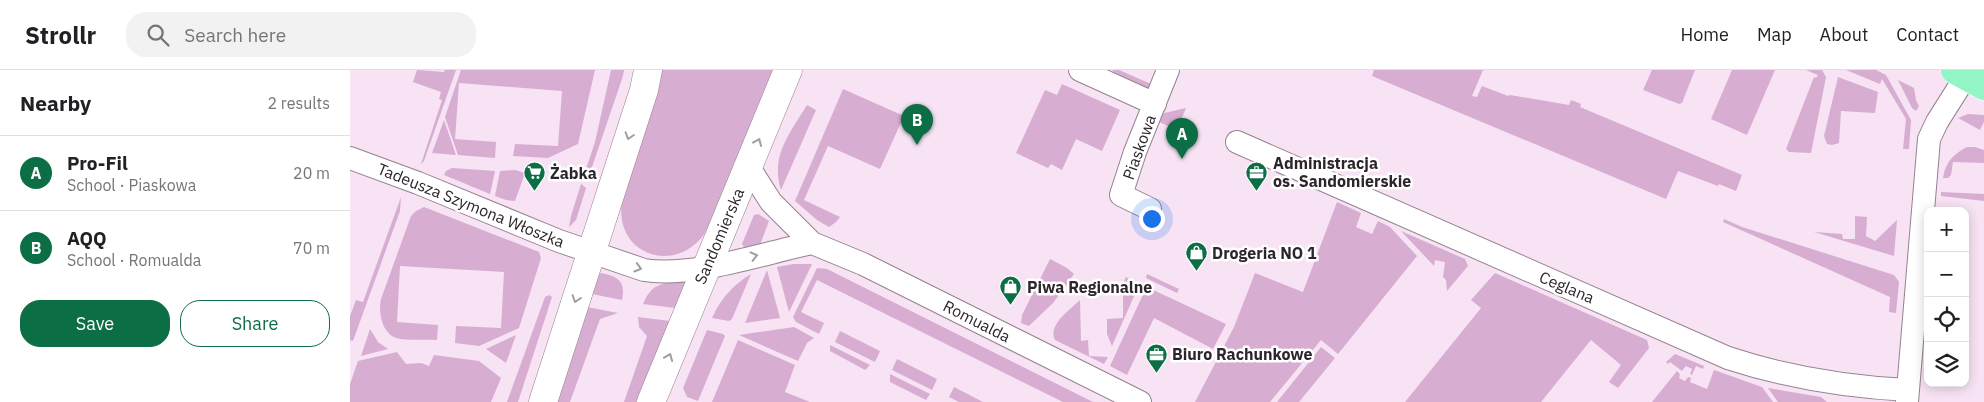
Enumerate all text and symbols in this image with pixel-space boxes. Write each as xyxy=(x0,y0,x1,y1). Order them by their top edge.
search box xyxy=(126,12,476,57)
text: Strollr xyxy=(25,19,96,51)
icon: search xyxy=(144,21,172,49)
text: Search here xyxy=(184,23,286,47)
text: Home xyxy=(1681,23,1729,46)
text: Map xyxy=(1757,23,1792,46)
text: About xyxy=(1820,23,1868,46)
text: Contact xyxy=(1896,23,1959,46)
text: Nearby xyxy=(20,89,91,117)
text: 2 results xyxy=(267,93,330,113)
pin: B xyxy=(901,104,933,145)
street label: Piaskowa xyxy=(1118,111,1160,182)
pin: A xyxy=(1166,118,1198,159)
one-way arrow xyxy=(625,131,635,140)
one-way arrow xyxy=(752,138,763,147)
text: Pro-Fil xyxy=(67,151,128,175)
place label: Administracja os. Sandomierskie xyxy=(1273,153,1411,191)
street label: Tadeusza Szymona Włoszka xyxy=(375,158,568,252)
office icon: Administracja os. Sandomierskie xyxy=(1245,160,1269,191)
supermarket icon: Żabka xyxy=(522,161,546,192)
text: A xyxy=(31,163,41,183)
text: 20 m xyxy=(293,163,330,183)
place label: Żabka xyxy=(550,163,597,183)
text: School · Piaskowa xyxy=(67,175,196,195)
street label: Sandomierska xyxy=(690,185,748,287)
your location xyxy=(1139,206,1165,232)
map controls xyxy=(1924,207,1969,387)
button: + xyxy=(1924,207,1969,252)
text: AQQ xyxy=(67,226,107,250)
text: B xyxy=(31,238,41,258)
text: 70 m xyxy=(293,238,330,258)
shop icon: Drogeria NO 1 xyxy=(1184,241,1208,272)
place label: Drogeria NO 1 xyxy=(1212,243,1317,263)
text: School · Romualda xyxy=(67,250,201,270)
one-way arrow xyxy=(749,251,758,262)
button: − xyxy=(1924,252,1969,297)
one-way arrow xyxy=(633,262,641,272)
street label: Ceglana xyxy=(1537,267,1598,308)
shop icon: Piwa Regionalne xyxy=(999,275,1023,306)
place label: Piwa Regionalne xyxy=(1027,277,1152,297)
one-way arrow xyxy=(572,295,582,303)
street label: Romualda xyxy=(940,296,1014,347)
button: locate xyxy=(1924,297,1969,342)
button: Save xyxy=(20,300,170,347)
button: Share xyxy=(180,300,330,347)
office icon: Biuro Rachunkowe xyxy=(1144,342,1168,373)
button: layers xyxy=(1924,342,1969,387)
place label: Biuro Rachunkowe xyxy=(1172,344,1313,364)
one-way arrow xyxy=(663,353,674,362)

